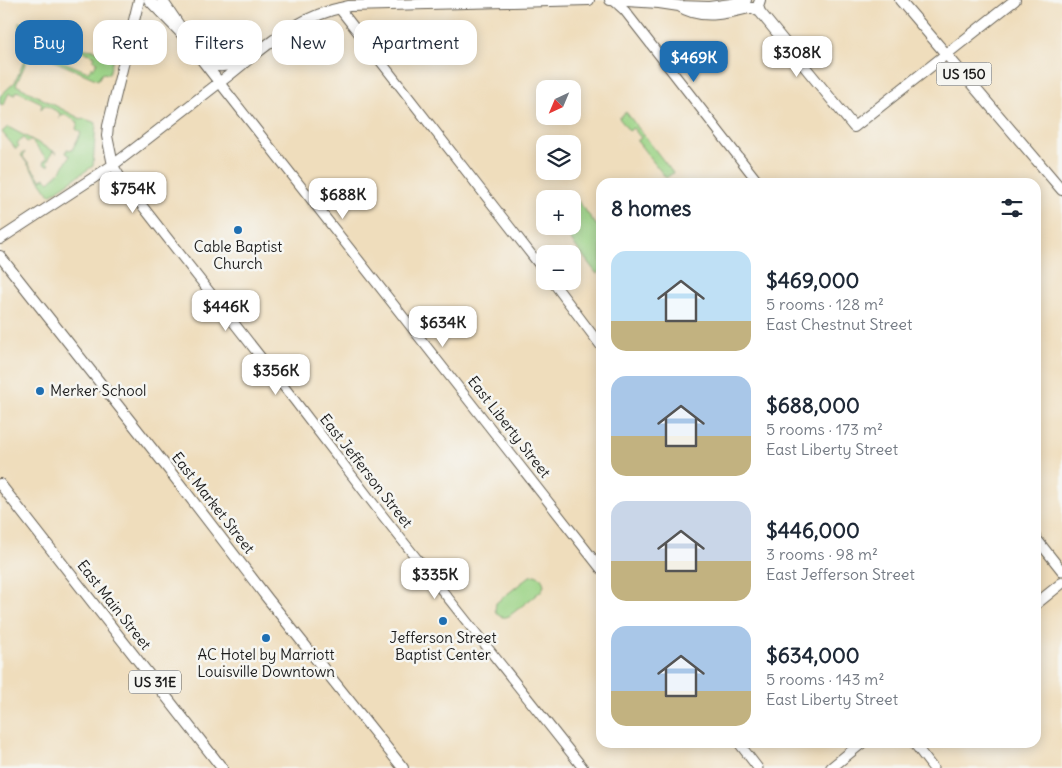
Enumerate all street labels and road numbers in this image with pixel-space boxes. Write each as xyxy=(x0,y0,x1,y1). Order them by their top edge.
road number: US 150 xyxy=(936,62,992,86)
street label: East Liberty Street xyxy=(464,372,555,481)
street label: East Jefferson Street xyxy=(316,410,417,532)
street label: East Market Street xyxy=(168,448,259,557)
street label: East Main Street xyxy=(73,556,155,653)
road number: US 31E xyxy=(129,670,181,694)

